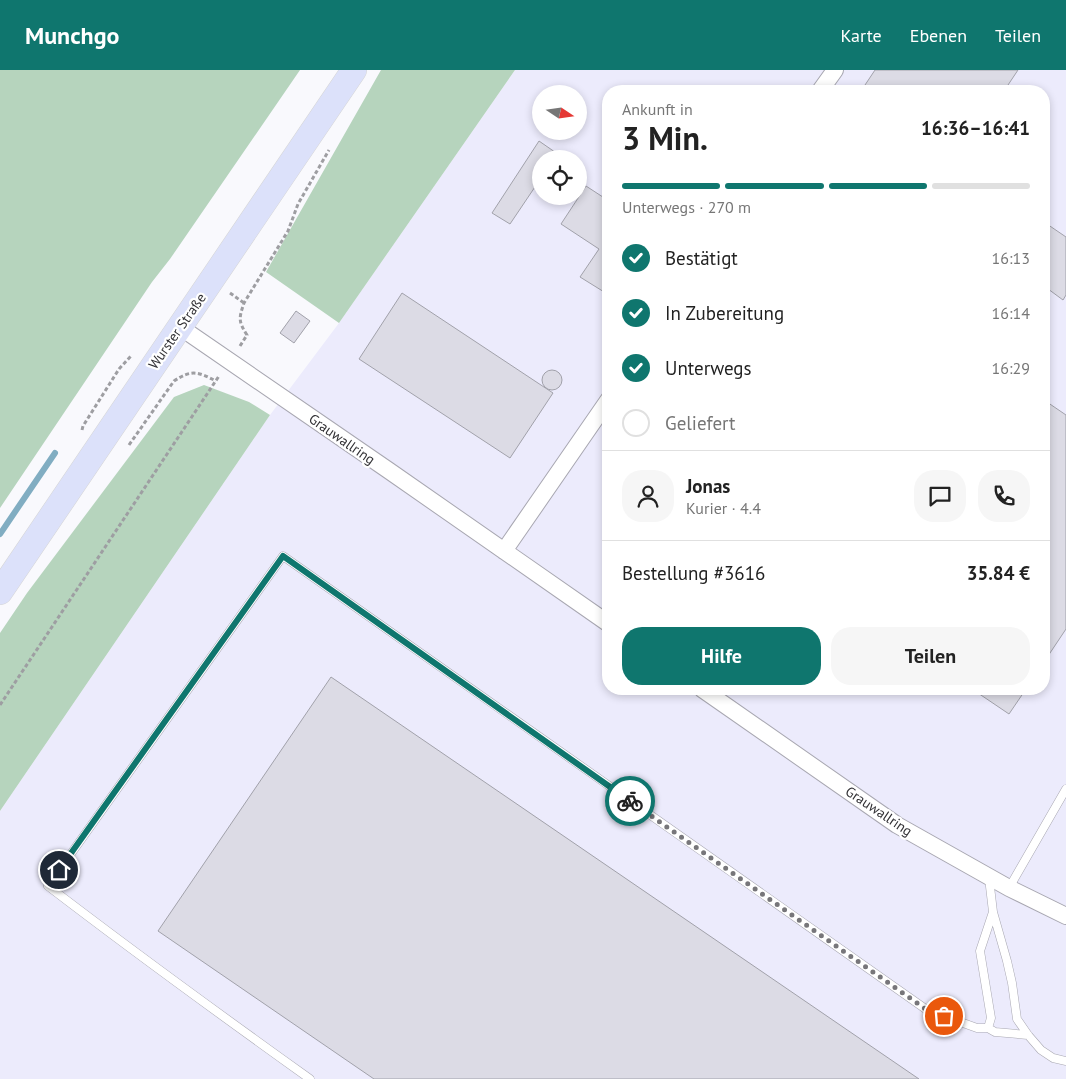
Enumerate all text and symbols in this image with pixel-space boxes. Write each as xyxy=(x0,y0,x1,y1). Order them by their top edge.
text: Munchgo xyxy=(25,20,119,51)
text: Karte xyxy=(841,24,882,47)
text: Ebenen xyxy=(910,24,967,47)
text: Teilen xyxy=(995,24,1041,47)
north arrow xyxy=(532,85,588,140)
map controls xyxy=(532,85,587,205)
text: Ankunft in xyxy=(622,99,693,119)
text: 16:36–16:41 xyxy=(921,116,1030,140)
text: 3 Min. xyxy=(622,117,708,159)
button: locate xyxy=(532,150,587,205)
text: Unterwegs · 270 m xyxy=(622,197,751,217)
icon: check xyxy=(622,244,650,272)
text: Bestätigt xyxy=(665,246,738,270)
text: 16:13 xyxy=(992,248,1030,268)
street label: Wurster Straße xyxy=(144,290,210,372)
icon: check xyxy=(622,299,650,327)
text: In Zubereitung xyxy=(665,301,784,325)
text: 16:14 xyxy=(992,303,1030,323)
icon: check xyxy=(622,354,650,382)
text: Unterwegs xyxy=(665,356,752,380)
text: 16:29 xyxy=(992,358,1030,378)
street label: Grauwallring xyxy=(305,410,379,468)
text: Geliefert xyxy=(665,411,736,435)
button: person xyxy=(622,470,674,522)
button: chat xyxy=(914,470,966,522)
button: phone xyxy=(978,470,1030,522)
text: Jonas xyxy=(686,474,730,498)
text: Kurier · 4.4 xyxy=(686,498,761,518)
text: Bestellung #3616 xyxy=(622,561,765,585)
text: 35.84 € xyxy=(967,561,1030,585)
button: Hilfe xyxy=(622,627,821,685)
button: Teilen xyxy=(831,627,1030,685)
courier xyxy=(605,776,655,826)
street label: Grauwallring xyxy=(842,782,916,840)
icon: bike xyxy=(616,787,644,815)
pin xyxy=(38,849,80,891)
icon: home xyxy=(45,856,73,884)
pin xyxy=(923,995,965,1037)
icon: bag xyxy=(930,1002,958,1030)

